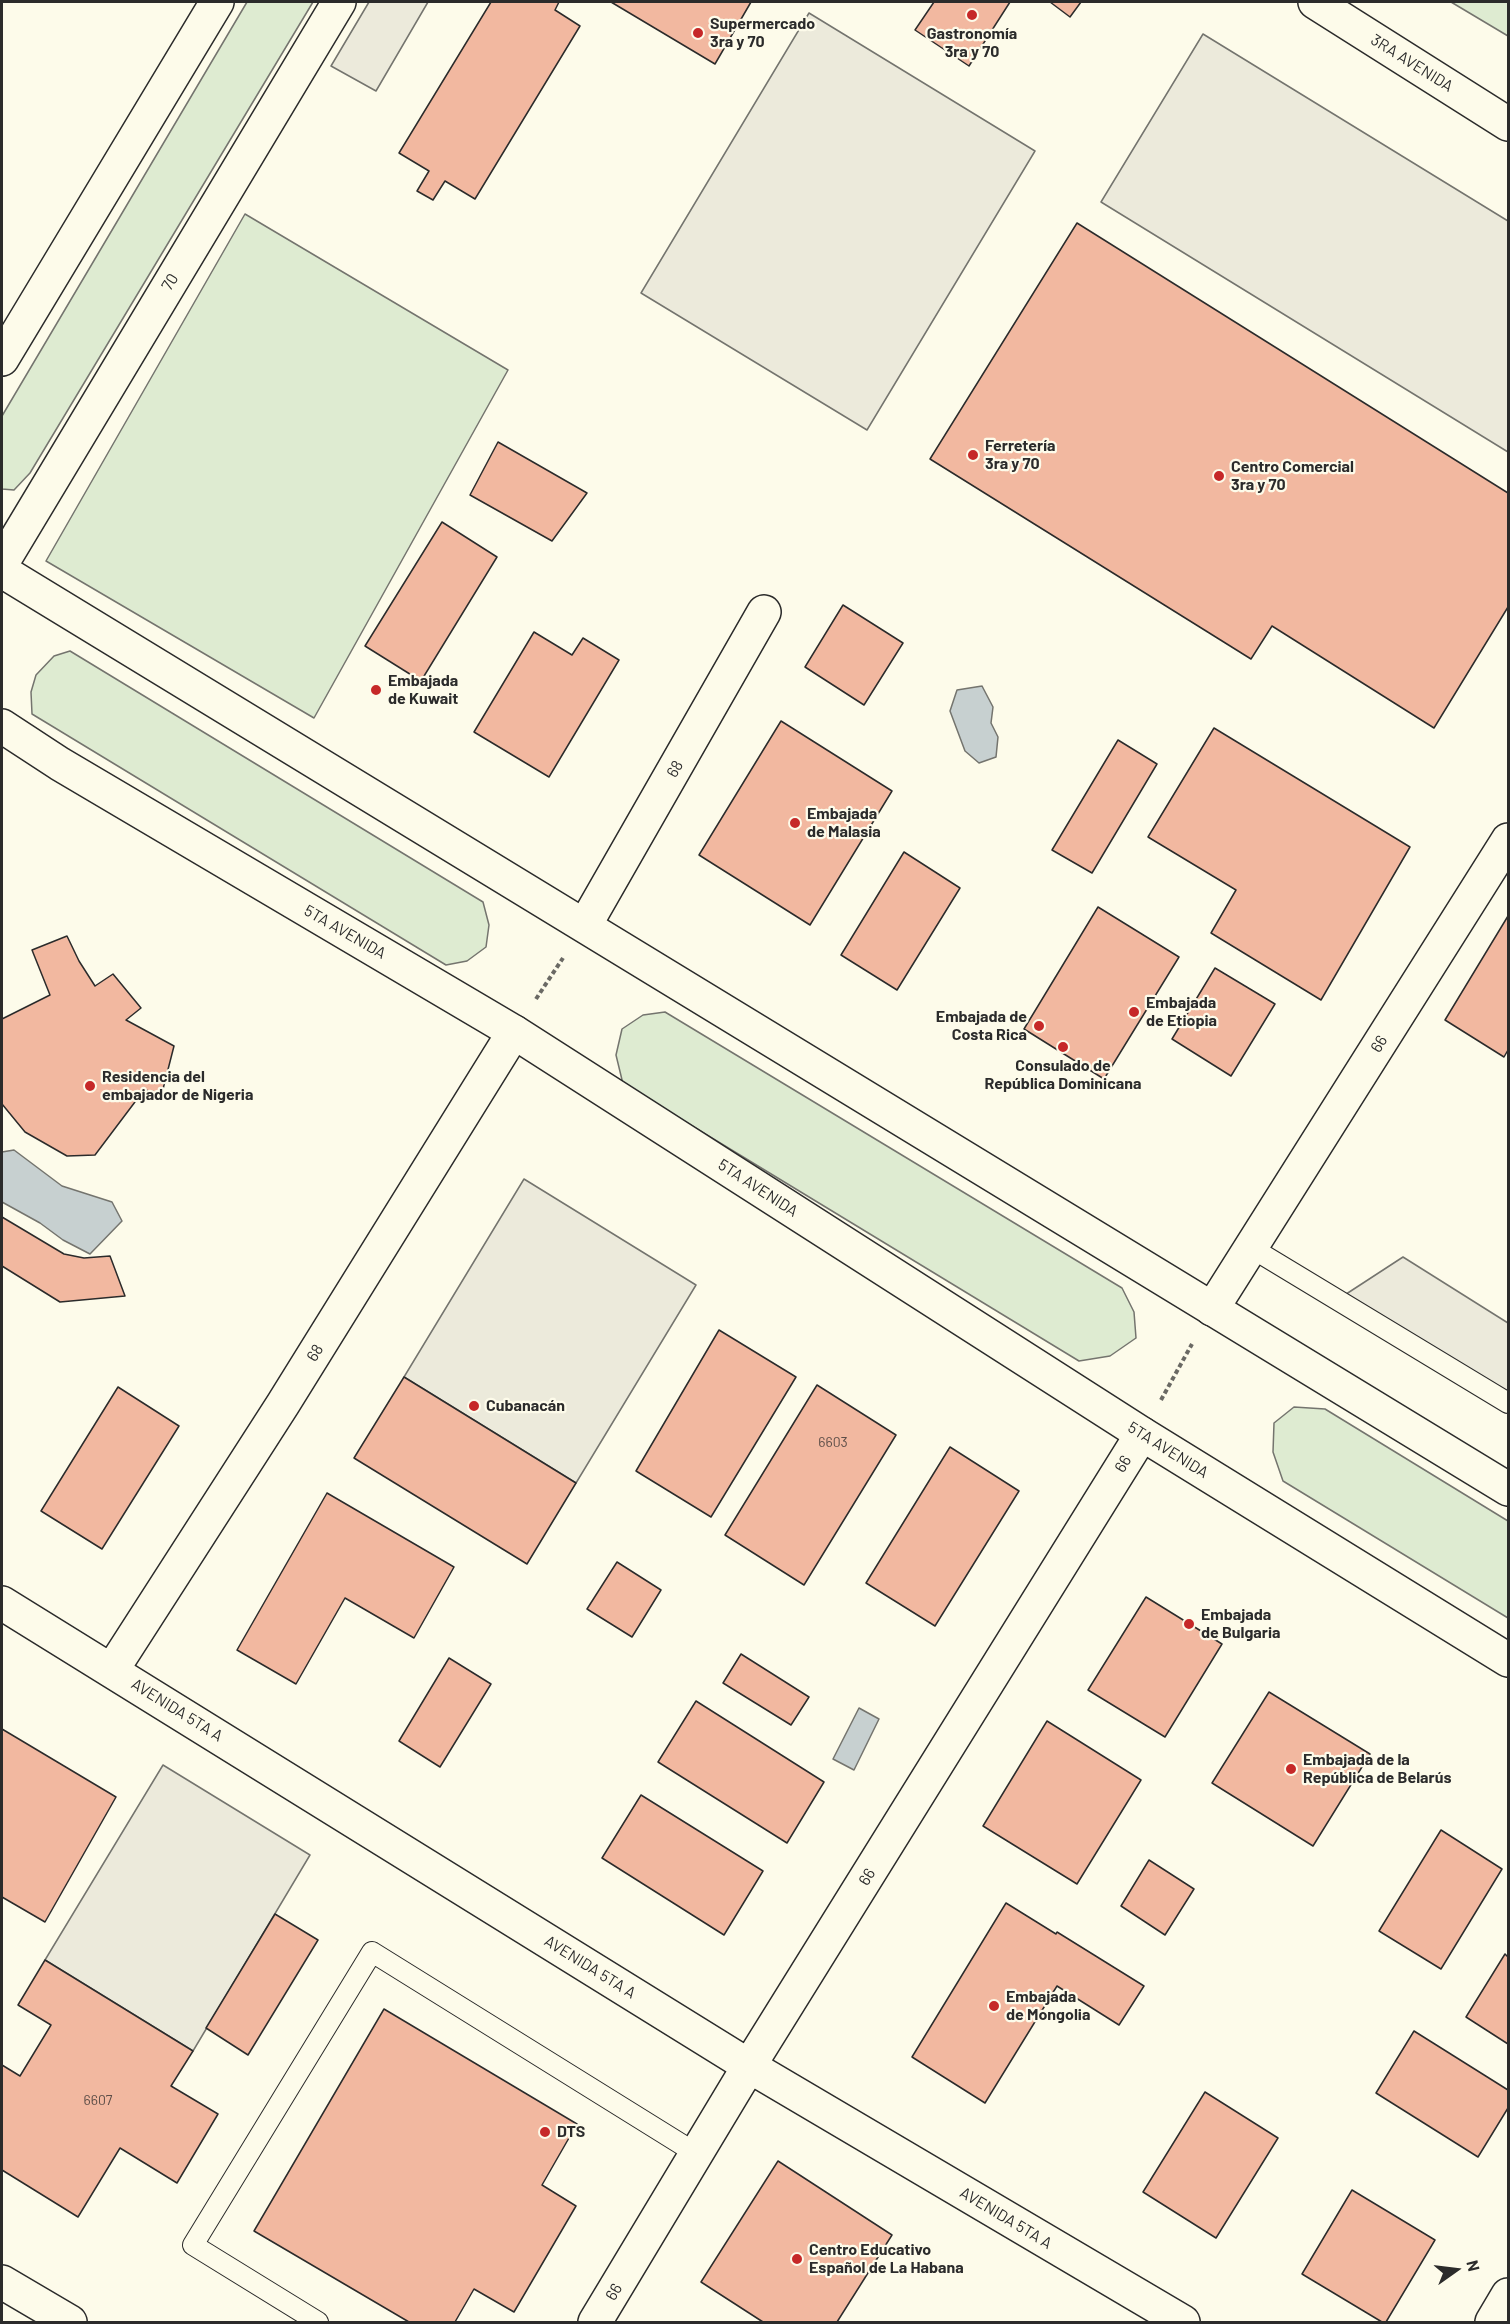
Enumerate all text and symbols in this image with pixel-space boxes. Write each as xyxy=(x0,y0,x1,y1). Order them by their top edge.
marker: Gastronomía 3ra y 70 xyxy=(965,8,979,22)
place label: Supermercado 3ra y 70 xyxy=(710,14,815,52)
place label: Gastronomía 3ra y 70 xyxy=(927,24,1017,62)
marker: Supermercado 3ra y 70 xyxy=(691,26,705,40)
street label: 3RA AVENIDA xyxy=(1367,30,1457,96)
street label: 70 xyxy=(157,270,183,294)
place label: Ferretería 3ra y 70 xyxy=(985,436,1055,474)
marker: Ferretería 3ra y 70 xyxy=(966,448,980,462)
place label: Centro Comercial 3ra y 70 xyxy=(1231,457,1354,495)
marker: Centro Comercial 3ra y 70 xyxy=(1212,469,1226,483)
place label: Embajada de Kuwait xyxy=(388,671,458,709)
marker: Embajada de Kuwait xyxy=(369,683,383,697)
street label: 68 xyxy=(663,757,687,781)
place label: Embajada de Malasia xyxy=(807,804,881,842)
marker: Embajada de Malasia xyxy=(788,816,802,830)
street label: 5TA AVENIDA xyxy=(301,901,389,963)
place label: Embajada de Etiopia xyxy=(1146,993,1217,1031)
marker: Embajada de Etiopia xyxy=(1127,1005,1141,1019)
place label: Embajada de Costa Rica xyxy=(936,1007,1027,1045)
marker: Embajada de Costa Rica xyxy=(1032,1019,1046,1033)
street label: 66 xyxy=(1366,1032,1392,1056)
marker: Consulado de República Dominicana xyxy=(1056,1040,1070,1054)
place label: Consulado de República Dominicana xyxy=(985,1056,1141,1094)
place label: Residencia del embajador de Nigeria xyxy=(102,1067,253,1105)
marker: Residencia del embajador de Nigeria xyxy=(83,1079,97,1093)
street label: 5TA AVENIDA xyxy=(714,1155,802,1221)
street label: 68 xyxy=(302,1341,328,1365)
place label: Cubanacán xyxy=(486,1396,565,1416)
marker: Cubanacán xyxy=(467,1399,481,1413)
street label: 5TA AVENIDA xyxy=(1124,1418,1212,1482)
house number: 6603 xyxy=(818,1434,848,1450)
street label: 66 xyxy=(1110,1452,1136,1476)
place label: Embajada de Bulgaria xyxy=(1201,1605,1280,1643)
marker: Embajada de Bulgaria xyxy=(1182,1617,1196,1631)
street label: AVENIDA 5TA A xyxy=(128,1674,226,1746)
place label: Embajada de la República de Belarús xyxy=(1303,1750,1451,1788)
marker: Embajada de la República de Belarús xyxy=(1284,1762,1298,1776)
street label: 66 xyxy=(854,1865,880,1889)
street label: AVENIDA 5TA A xyxy=(541,1931,639,2003)
place label: Embajada de Mongolia xyxy=(1006,1987,1090,2025)
marker: Embajada de Mongolia xyxy=(987,1999,1001,2013)
house number: 6607 xyxy=(84,2092,112,2108)
place label: DTS xyxy=(557,2122,585,2142)
marker: DTS xyxy=(538,2125,552,2139)
street label: AVENIDA 5TA A xyxy=(956,2183,1056,2253)
place label: Centro Educativo Español de La Habana xyxy=(809,2240,964,2278)
north arrow xyxy=(1426,2240,1486,2300)
marker: Centro Educativo Español de La Habana xyxy=(790,2252,804,2266)
text: N xyxy=(1463,2258,1484,2273)
street label: 66 xyxy=(602,2280,626,2304)

